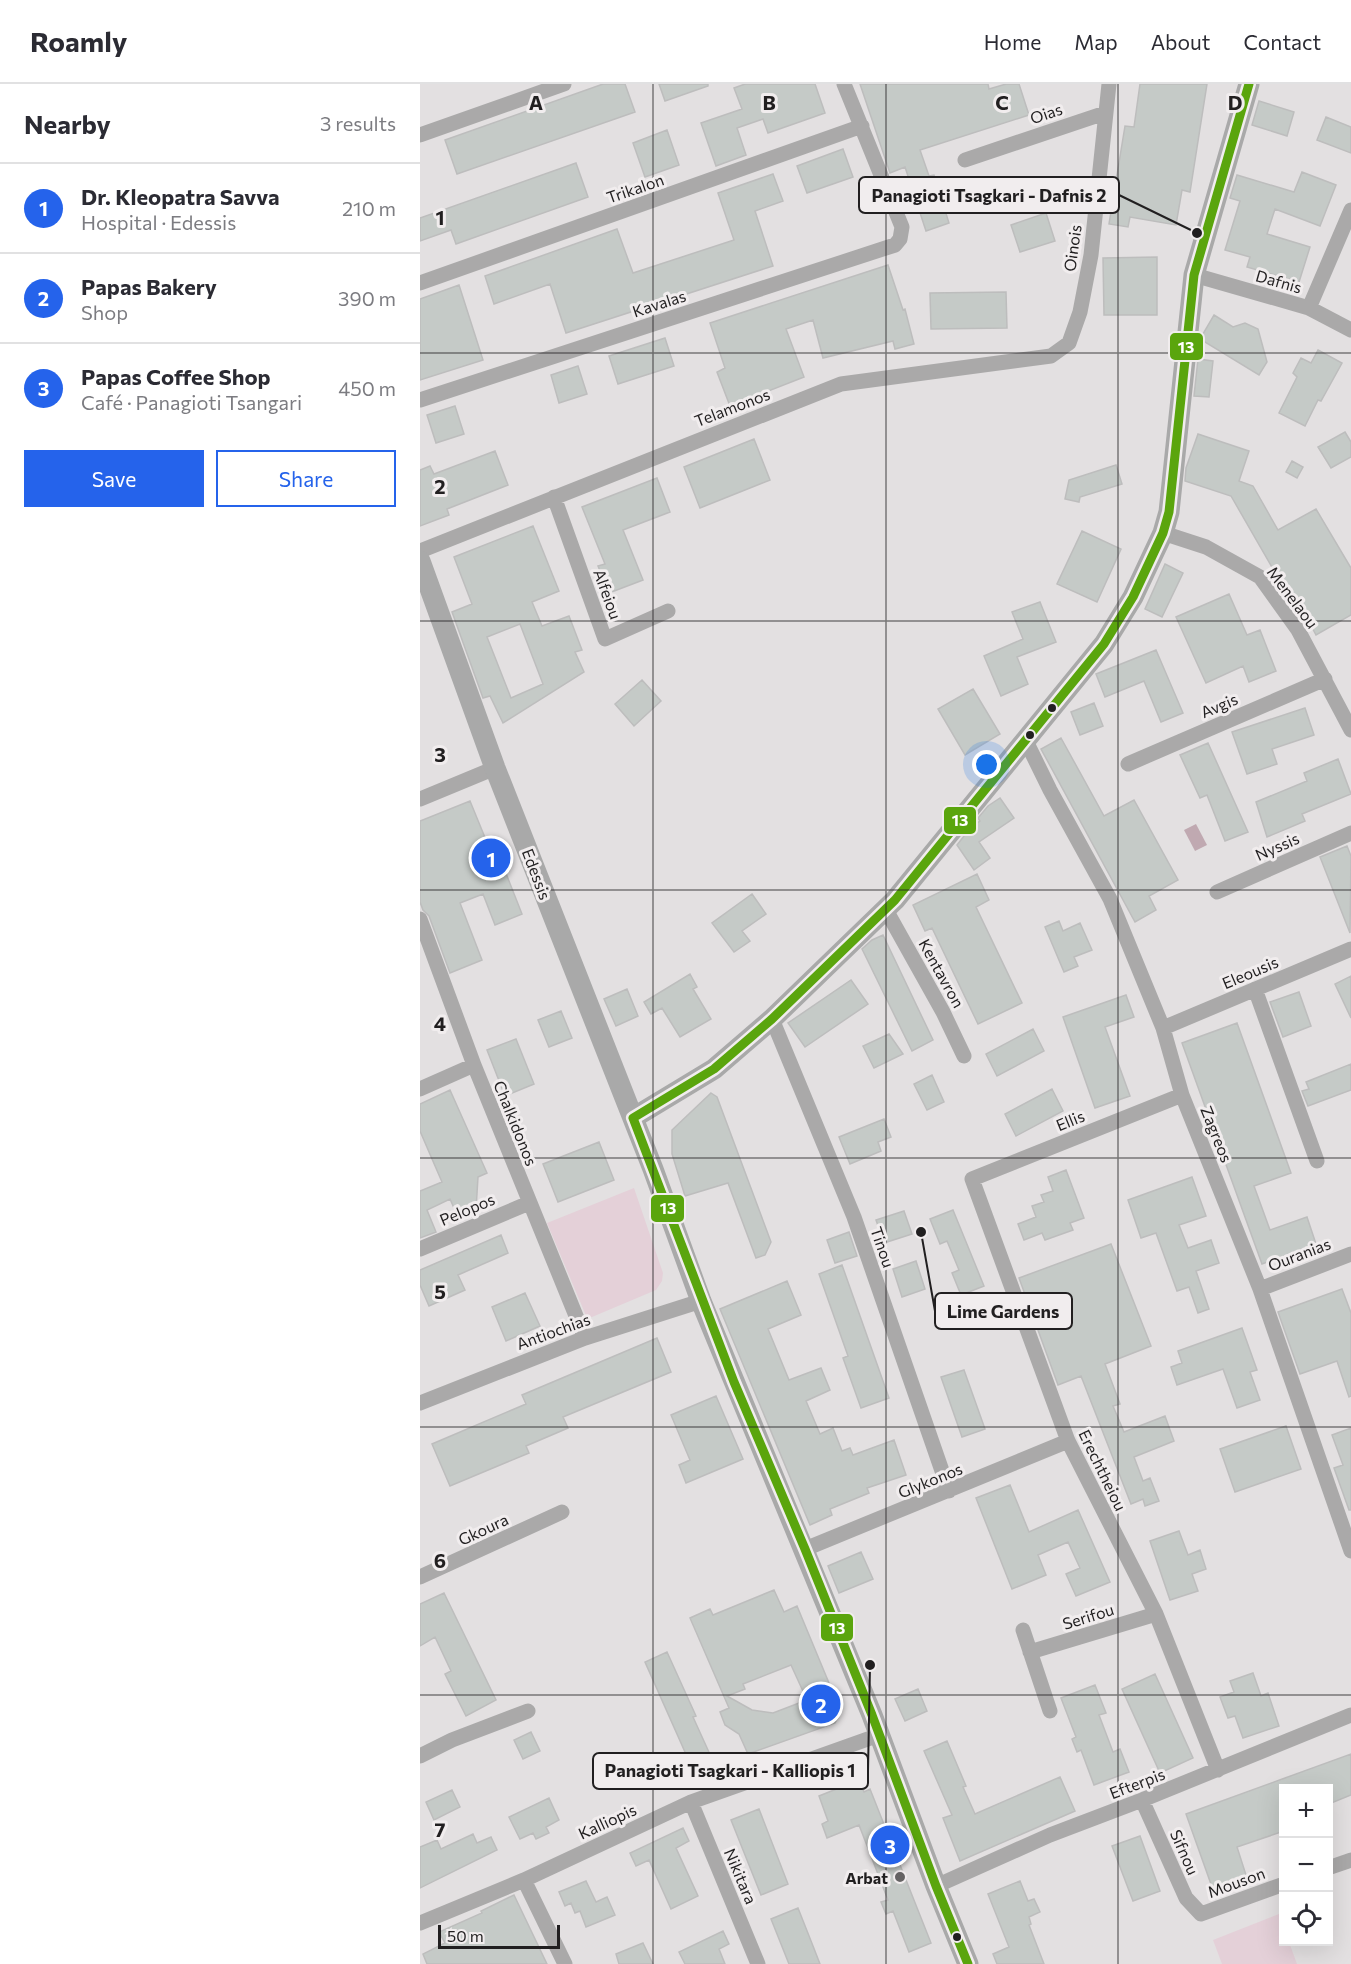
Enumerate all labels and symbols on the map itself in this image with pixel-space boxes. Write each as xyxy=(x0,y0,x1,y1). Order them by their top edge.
text: A xyxy=(529,90,543,114)
text: B xyxy=(762,90,776,114)
text: C xyxy=(995,90,1009,114)
text: D xyxy=(1228,90,1242,114)
street label: Oias xyxy=(1027,99,1065,127)
street label: Trikalon xyxy=(604,169,666,207)
callout: Panagioti Tsagkari - Dafnis 2 xyxy=(859,177,1119,213)
text: Panagioti Tsagkari - Dafnis 2 xyxy=(871,184,1107,206)
text: 1 xyxy=(435,205,445,229)
street label: Oinois xyxy=(1059,223,1085,273)
street label: Dafnis xyxy=(1254,265,1304,297)
street label: Kavalas xyxy=(630,285,688,321)
line badge: 13 xyxy=(1169,332,1204,361)
text: 13 xyxy=(1178,337,1194,356)
street label: Telamonos xyxy=(692,384,772,430)
text: 2 xyxy=(434,474,446,498)
street label: Menelaou xyxy=(1264,562,1322,632)
street label: Alfeiou xyxy=(590,566,626,622)
street label: Avgis xyxy=(1198,689,1240,721)
unlabelled marker xyxy=(1046,702,1058,714)
unlabelled marker xyxy=(1024,729,1036,741)
text: 3 xyxy=(434,742,446,766)
your location xyxy=(972,750,1001,779)
line badge: 13 xyxy=(943,806,977,835)
text: 13 xyxy=(952,810,968,829)
street label: Nyssis xyxy=(1252,828,1302,864)
pin: 1 xyxy=(472,836,510,880)
street label: Edessis xyxy=(519,846,555,902)
street label: Kentavron xyxy=(915,935,969,1011)
street label: Eleousis xyxy=(1219,952,1281,992)
text: 4 xyxy=(434,1011,446,1035)
street label: Chalkidonos xyxy=(490,1078,542,1168)
street label: Zagreos xyxy=(1197,1103,1237,1165)
street label: Ellis xyxy=(1053,1106,1087,1134)
street label: Pelopos xyxy=(437,1189,497,1229)
line badge: 13 xyxy=(650,1194,685,1223)
text: 13 xyxy=(660,1198,676,1217)
street label: Tinou xyxy=(867,1224,899,1270)
street label: Ouranias xyxy=(1265,1233,1333,1275)
text: 5 xyxy=(434,1279,446,1303)
callout: Lime Gardens xyxy=(935,1293,1072,1329)
text: Lime Gardens xyxy=(947,1300,1059,1322)
street label: Antiochias xyxy=(513,1309,593,1353)
street label: Erechtheiou xyxy=(1075,1426,1131,1514)
street label: Glykonos xyxy=(895,1458,965,1502)
street label: Gkoura xyxy=(455,1509,511,1549)
text: 6 xyxy=(434,1548,446,1572)
street label: Serifou xyxy=(1060,1599,1116,1633)
line badge: 13 xyxy=(820,1613,854,1642)
text: 13 xyxy=(829,1618,845,1637)
pin: 2 xyxy=(802,1682,840,1726)
callout: Panagioti Tsagkari - Kalliopis 1 xyxy=(593,1753,868,1789)
text: Panagioti Tsagkari - Kalliopis 1 xyxy=(605,1759,855,1781)
street label: Efterpis xyxy=(1107,1764,1167,1802)
street label: Kalliopis xyxy=(575,1799,639,1843)
text: 7 xyxy=(435,1817,446,1841)
pin: 3 xyxy=(870,1822,910,1868)
street label: Sifnou xyxy=(1167,1826,1203,1878)
street label: Nikitara xyxy=(721,1845,761,1907)
street label: Mouson xyxy=(1205,1863,1267,1901)
place label: Arbat xyxy=(845,1868,888,1887)
marker: Arbat xyxy=(893,1870,907,1884)
scale bar xyxy=(438,1922,560,1950)
unlabelled marker xyxy=(951,1931,963,1943)

